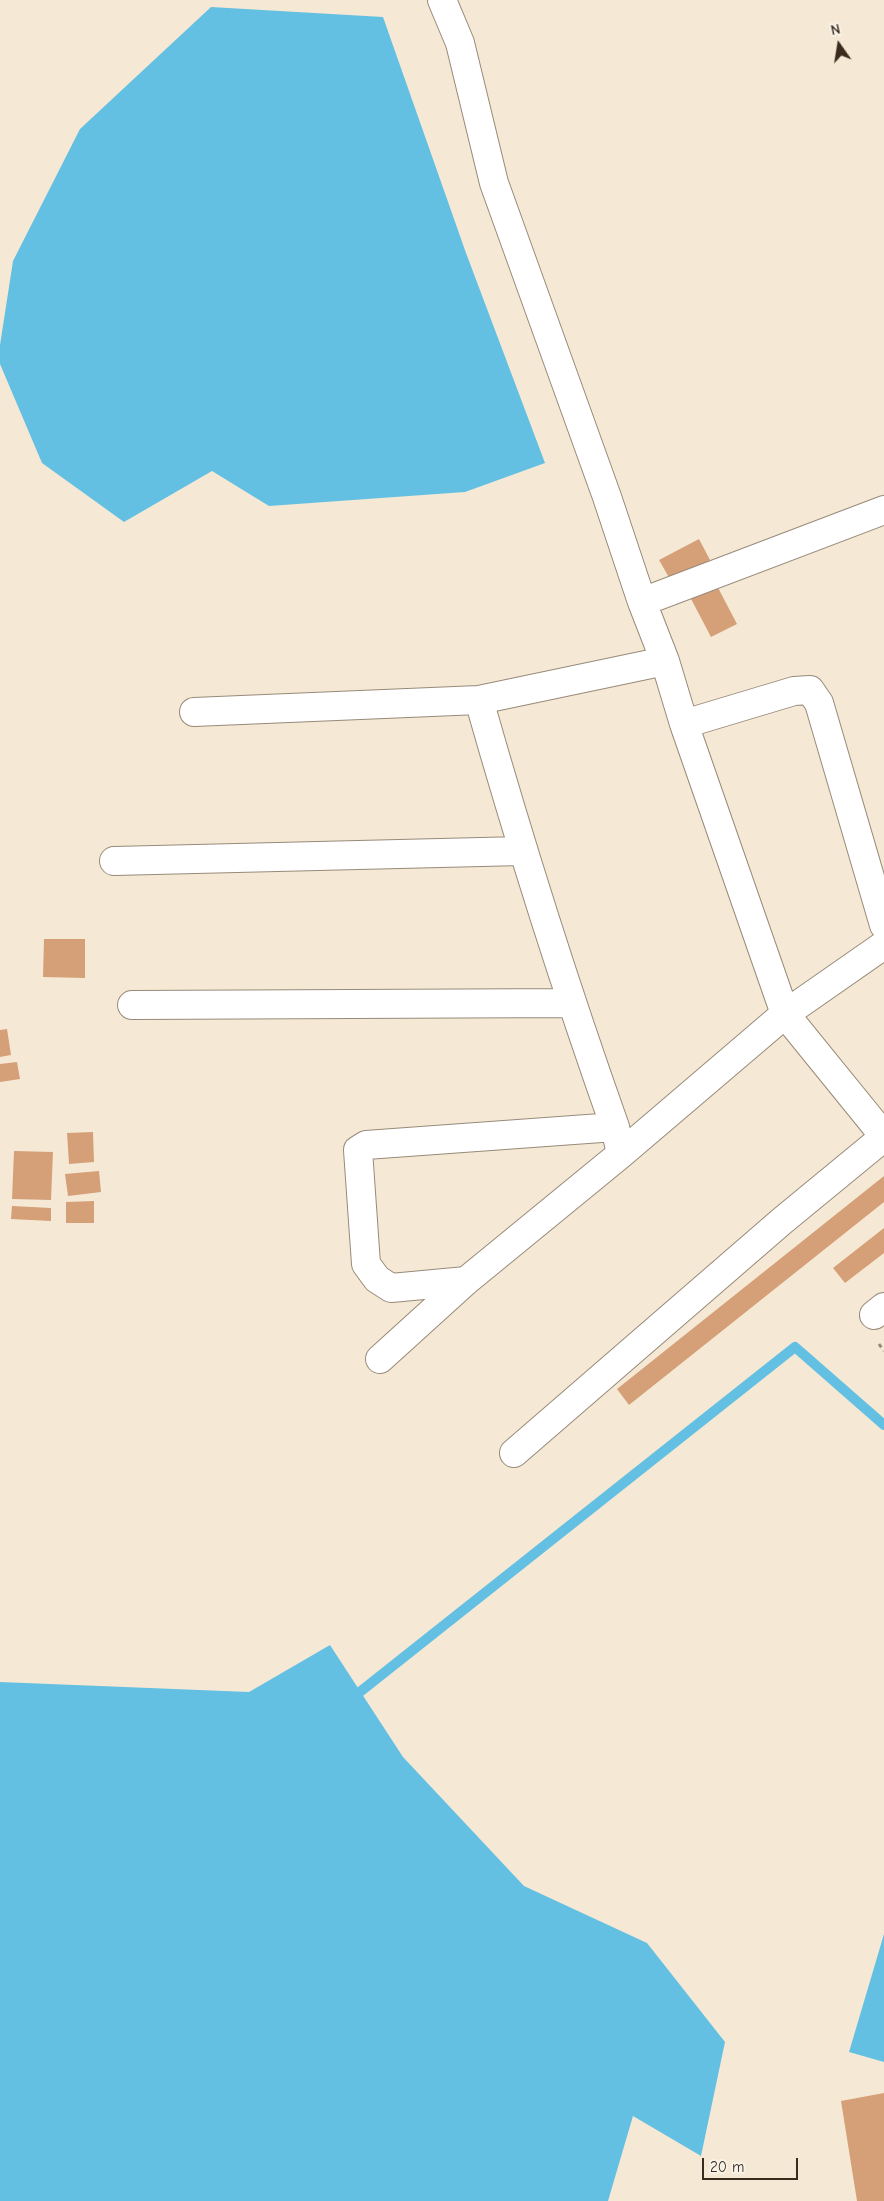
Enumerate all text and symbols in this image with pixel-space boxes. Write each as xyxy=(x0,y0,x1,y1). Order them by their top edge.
north arrow xyxy=(814,20,864,70)
text: N xyxy=(829,21,842,39)
scale bar xyxy=(704,2148,800,2180)
text: 20 m xyxy=(710,2158,744,2176)

